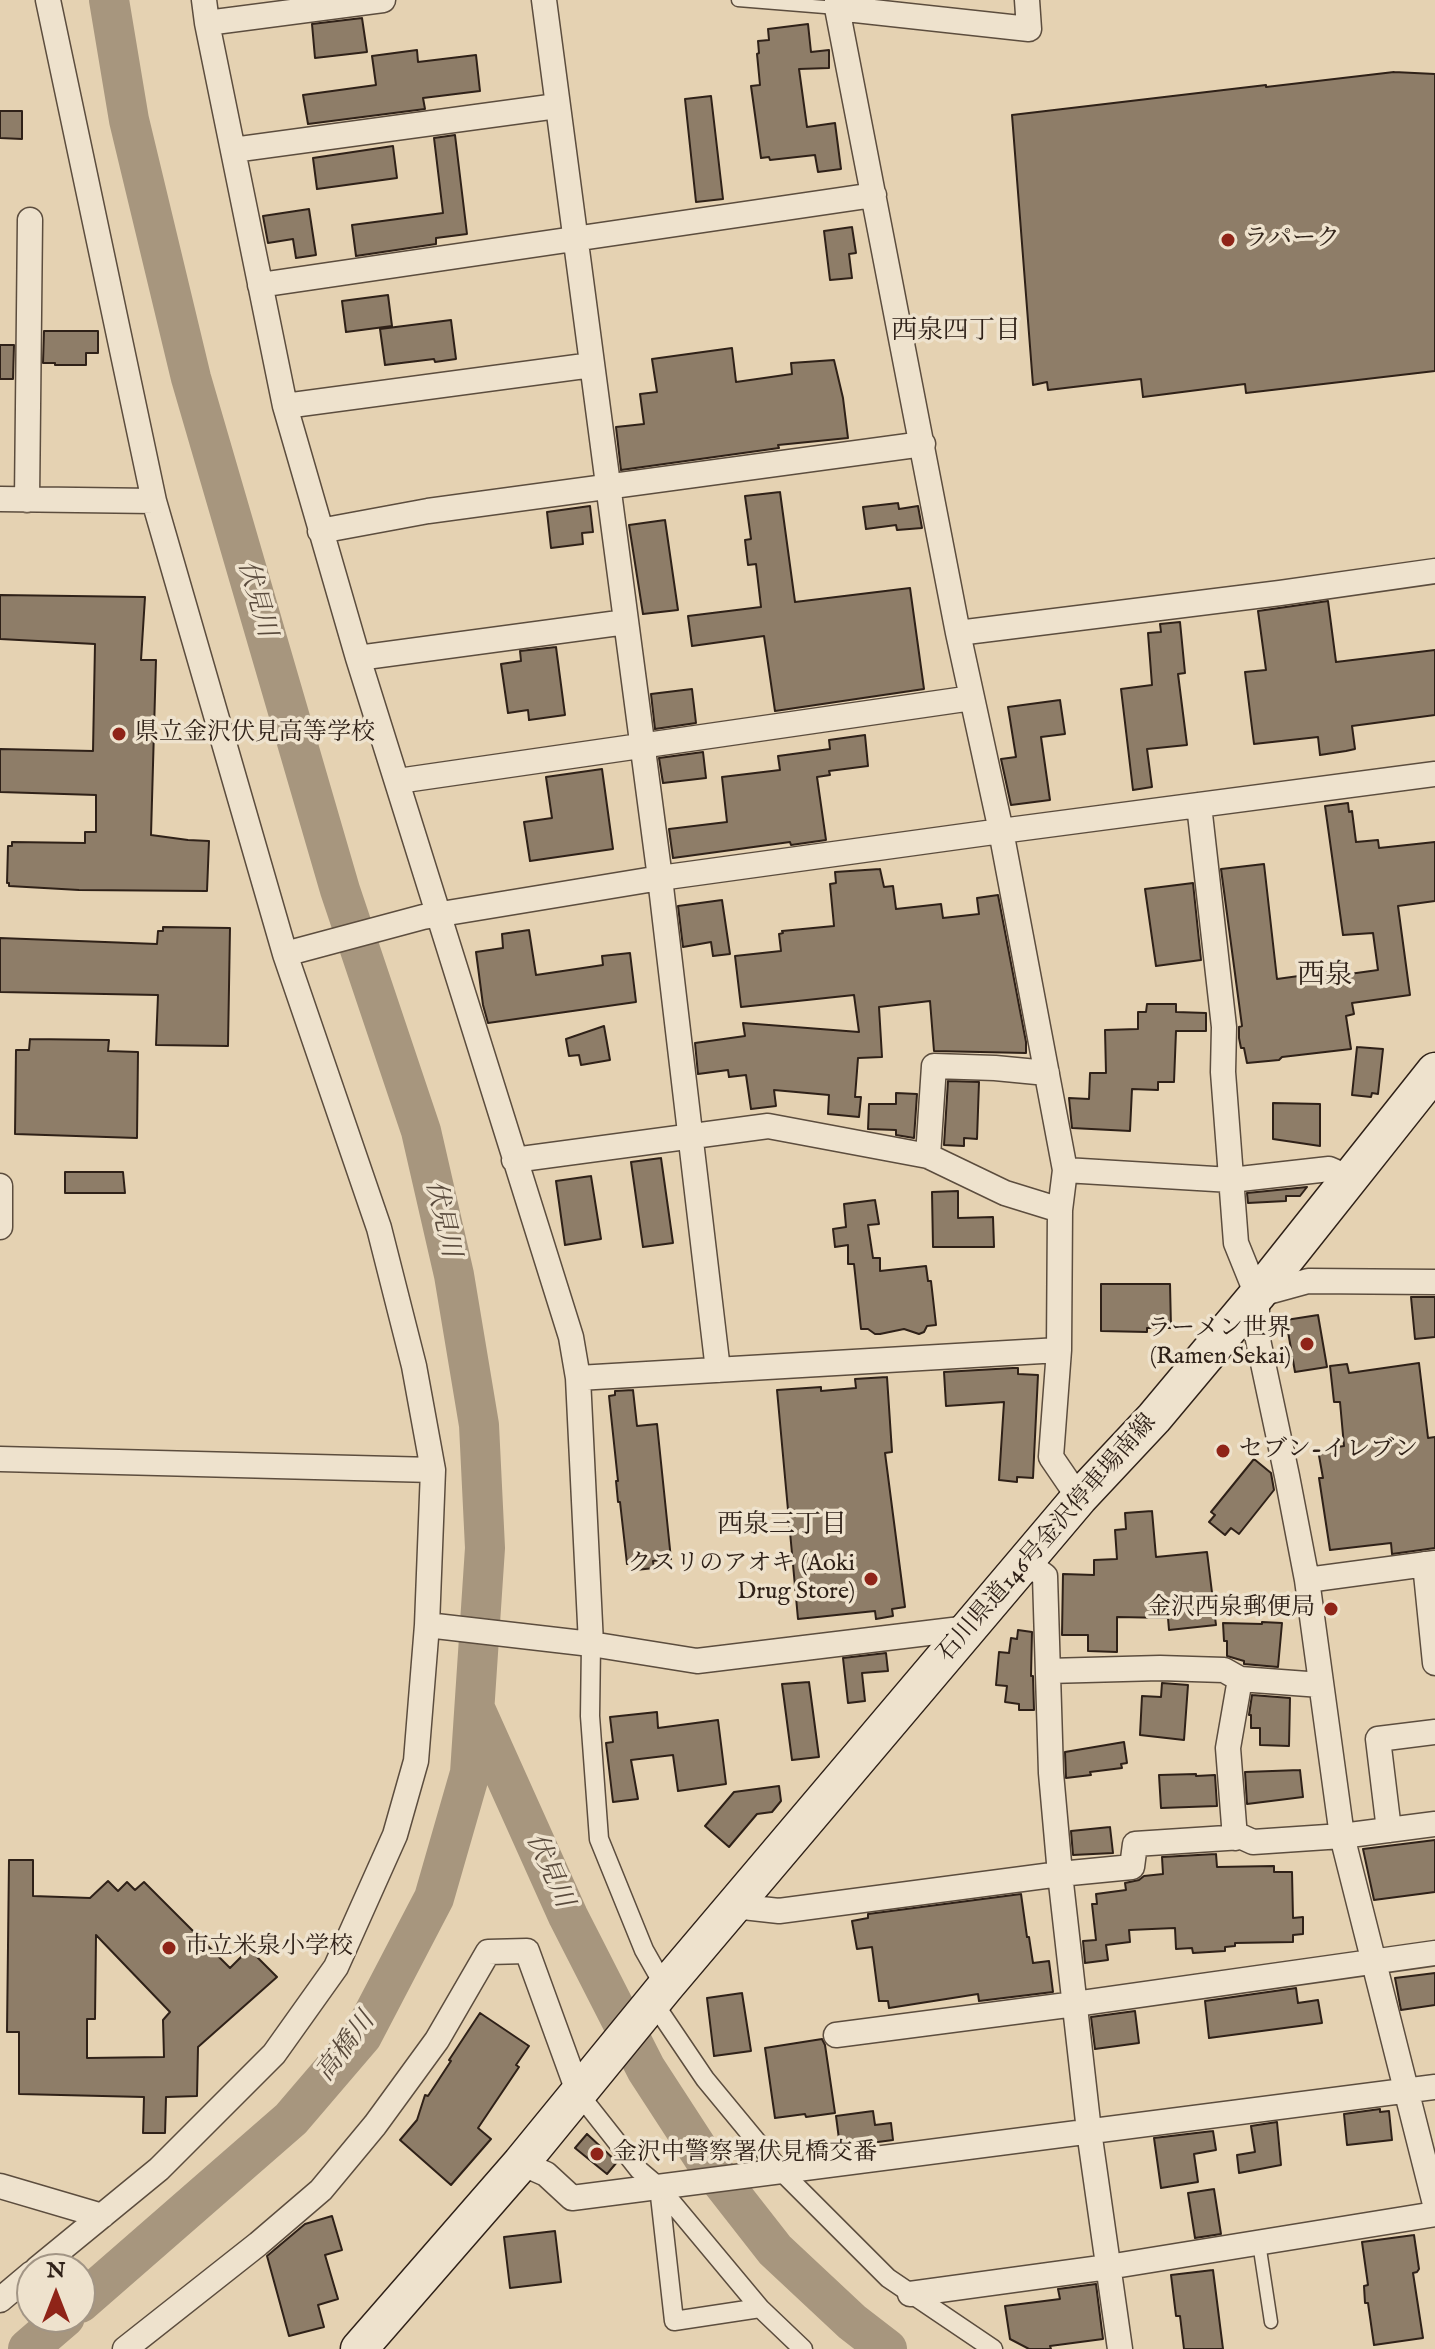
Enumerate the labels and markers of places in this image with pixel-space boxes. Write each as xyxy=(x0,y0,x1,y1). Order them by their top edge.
place label: ラパーク xyxy=(1244,226,1340,254)
marker: ラパーク xyxy=(1219,231,1237,249)
place label: 県立金沢伏見高等学校 xyxy=(135,720,375,748)
marker: 県立金沢伏見高等学校 xyxy=(110,725,128,743)
place label: ラーメン世界 (Ramen Sekai) xyxy=(1147,1316,1291,1372)
marker: ラーメン世界 (Ramen Sekai) xyxy=(1298,1335,1316,1353)
place label: セブン-イレブン xyxy=(1239,1437,1418,1465)
marker: セブン-イレブン xyxy=(1214,1442,1232,1460)
place label: クスリのアオキ (Aoki Drug Store) xyxy=(627,1551,855,1607)
marker: クスリのアオキ (Aoki Drug Store) xyxy=(862,1570,880,1588)
place label: 金沢西泉郵便局 xyxy=(1147,1595,1315,1623)
marker: 金沢西泉郵便局 xyxy=(1322,1600,1340,1618)
place label: 市立米泉小学校 xyxy=(185,1934,353,1962)
marker: 市立米泉小学校 xyxy=(160,1939,178,1957)
place label: 金沢中警察署伏見橋交番 xyxy=(613,2140,877,2168)
marker: 金沢中警察署伏見橋交番 xyxy=(588,2145,606,2163)

